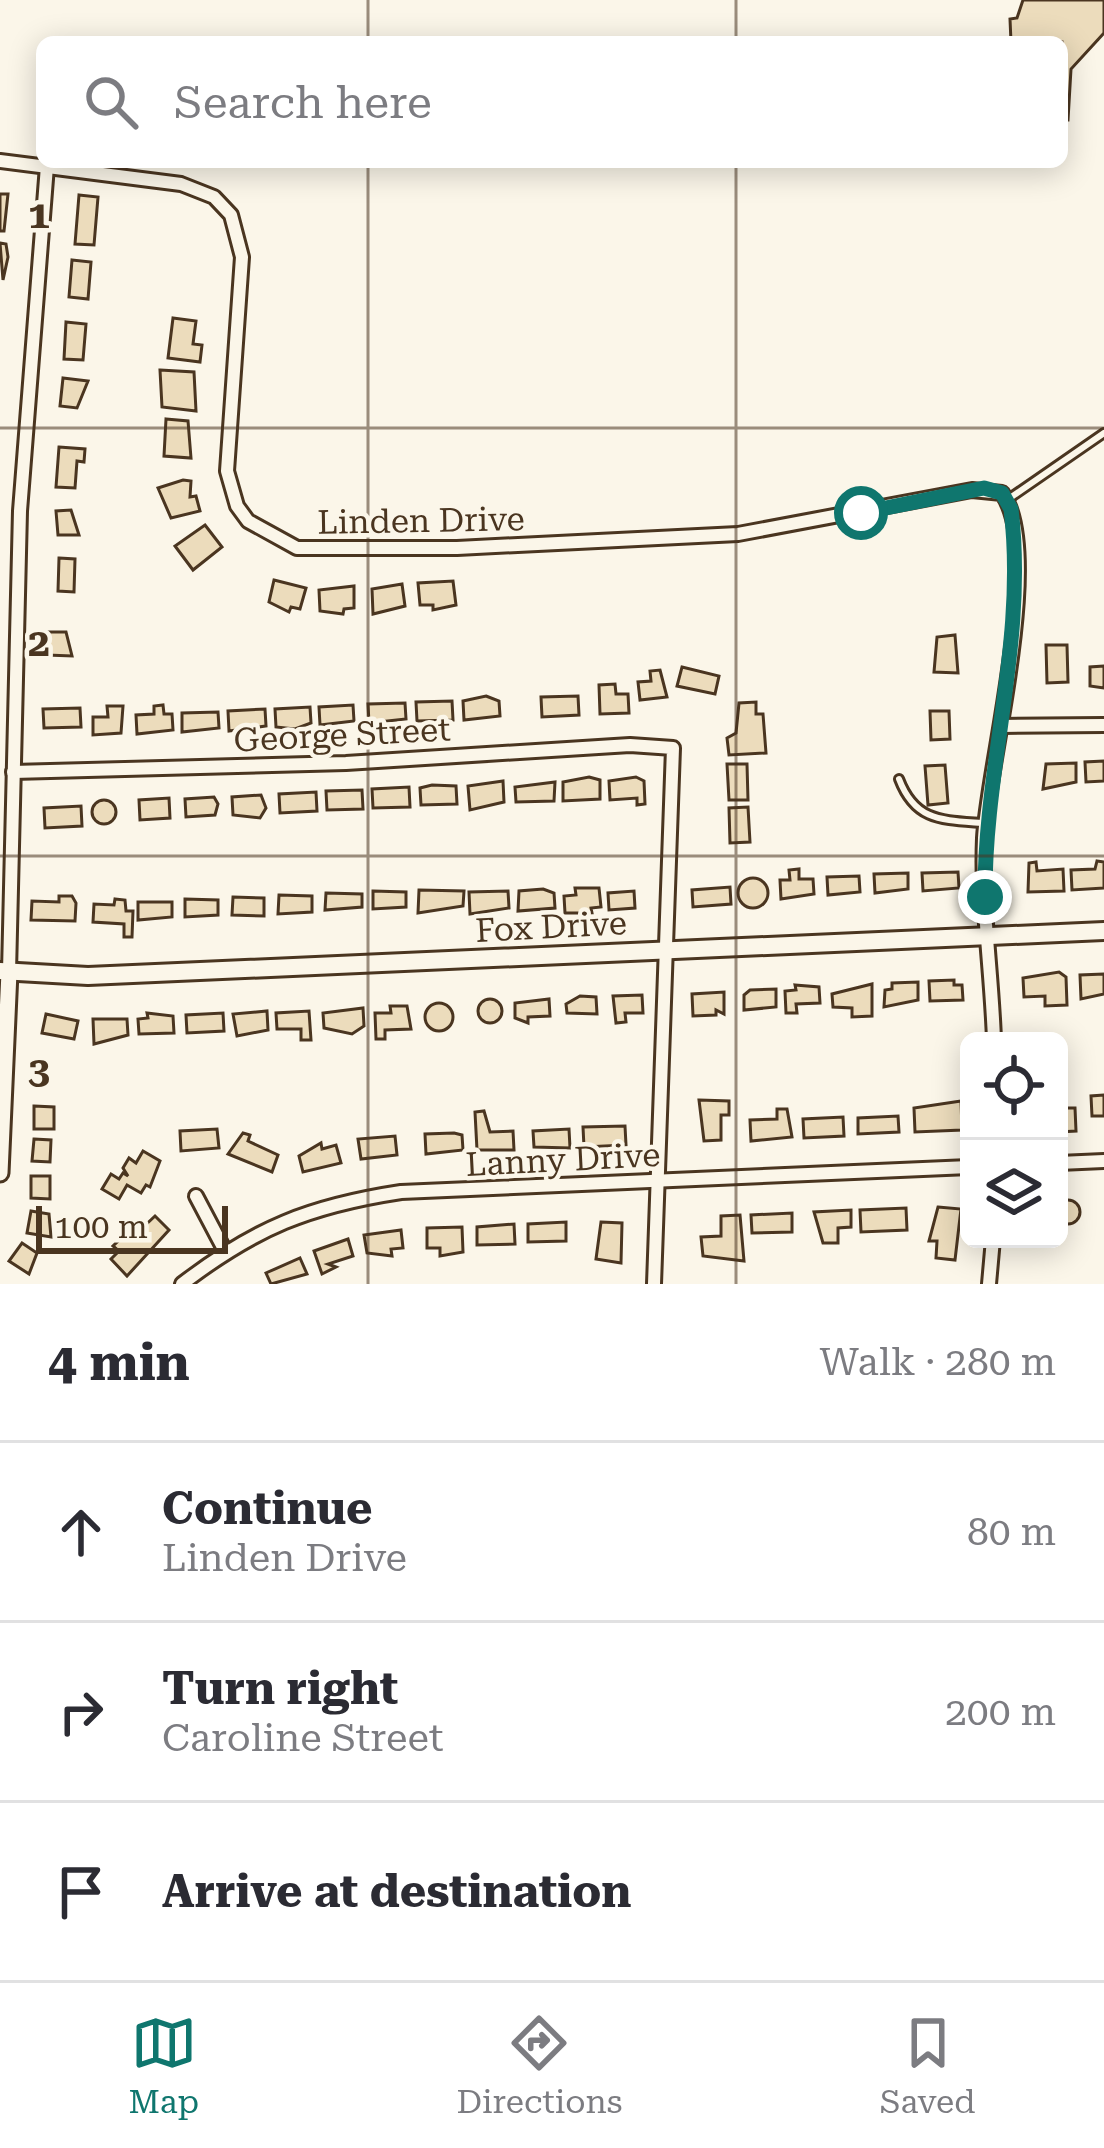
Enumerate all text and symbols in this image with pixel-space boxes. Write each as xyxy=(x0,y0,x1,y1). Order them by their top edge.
search box xyxy=(36,36,1068,168)
icon: search xyxy=(78,69,144,135)
text: Search here xyxy=(174,76,432,129)
text: 1 xyxy=(28,192,50,238)
route start xyxy=(834,486,888,540)
street label: Linden Drive xyxy=(317,499,525,542)
text: 2 xyxy=(28,620,50,666)
street label: George Street xyxy=(233,709,451,760)
route end xyxy=(958,870,1012,924)
street label: Fox Drive xyxy=(474,903,628,950)
map controls xyxy=(960,1032,1068,1248)
button: locate xyxy=(960,1032,1068,1140)
text: 3 xyxy=(28,1048,50,1094)
street label: Lanny Drive xyxy=(465,1135,661,1184)
button: layers xyxy=(960,1140,1068,1248)
scale bar xyxy=(36,1200,228,1253)
text: 100 m xyxy=(54,1207,148,1246)
text: 4 min xyxy=(48,1333,190,1392)
text: Walk · 280 m xyxy=(820,1339,1056,1385)
text: Continue xyxy=(162,1482,373,1535)
icon: ahead xyxy=(48,1499,114,1565)
text: 80 m xyxy=(967,1509,1056,1555)
text: Linden Drive xyxy=(162,1535,407,1581)
text: Turn right xyxy=(162,1662,398,1715)
icon: right xyxy=(48,1679,114,1745)
text: 200 m xyxy=(945,1689,1056,1735)
text: Caroline Street xyxy=(162,1715,443,1761)
icon: arrive xyxy=(48,1859,114,1925)
text: Arrive at destination xyxy=(162,1865,631,1918)
tab: Map xyxy=(129,2010,199,2121)
tab: Directions xyxy=(456,2010,622,2121)
tab: Saved xyxy=(880,2010,975,2121)

